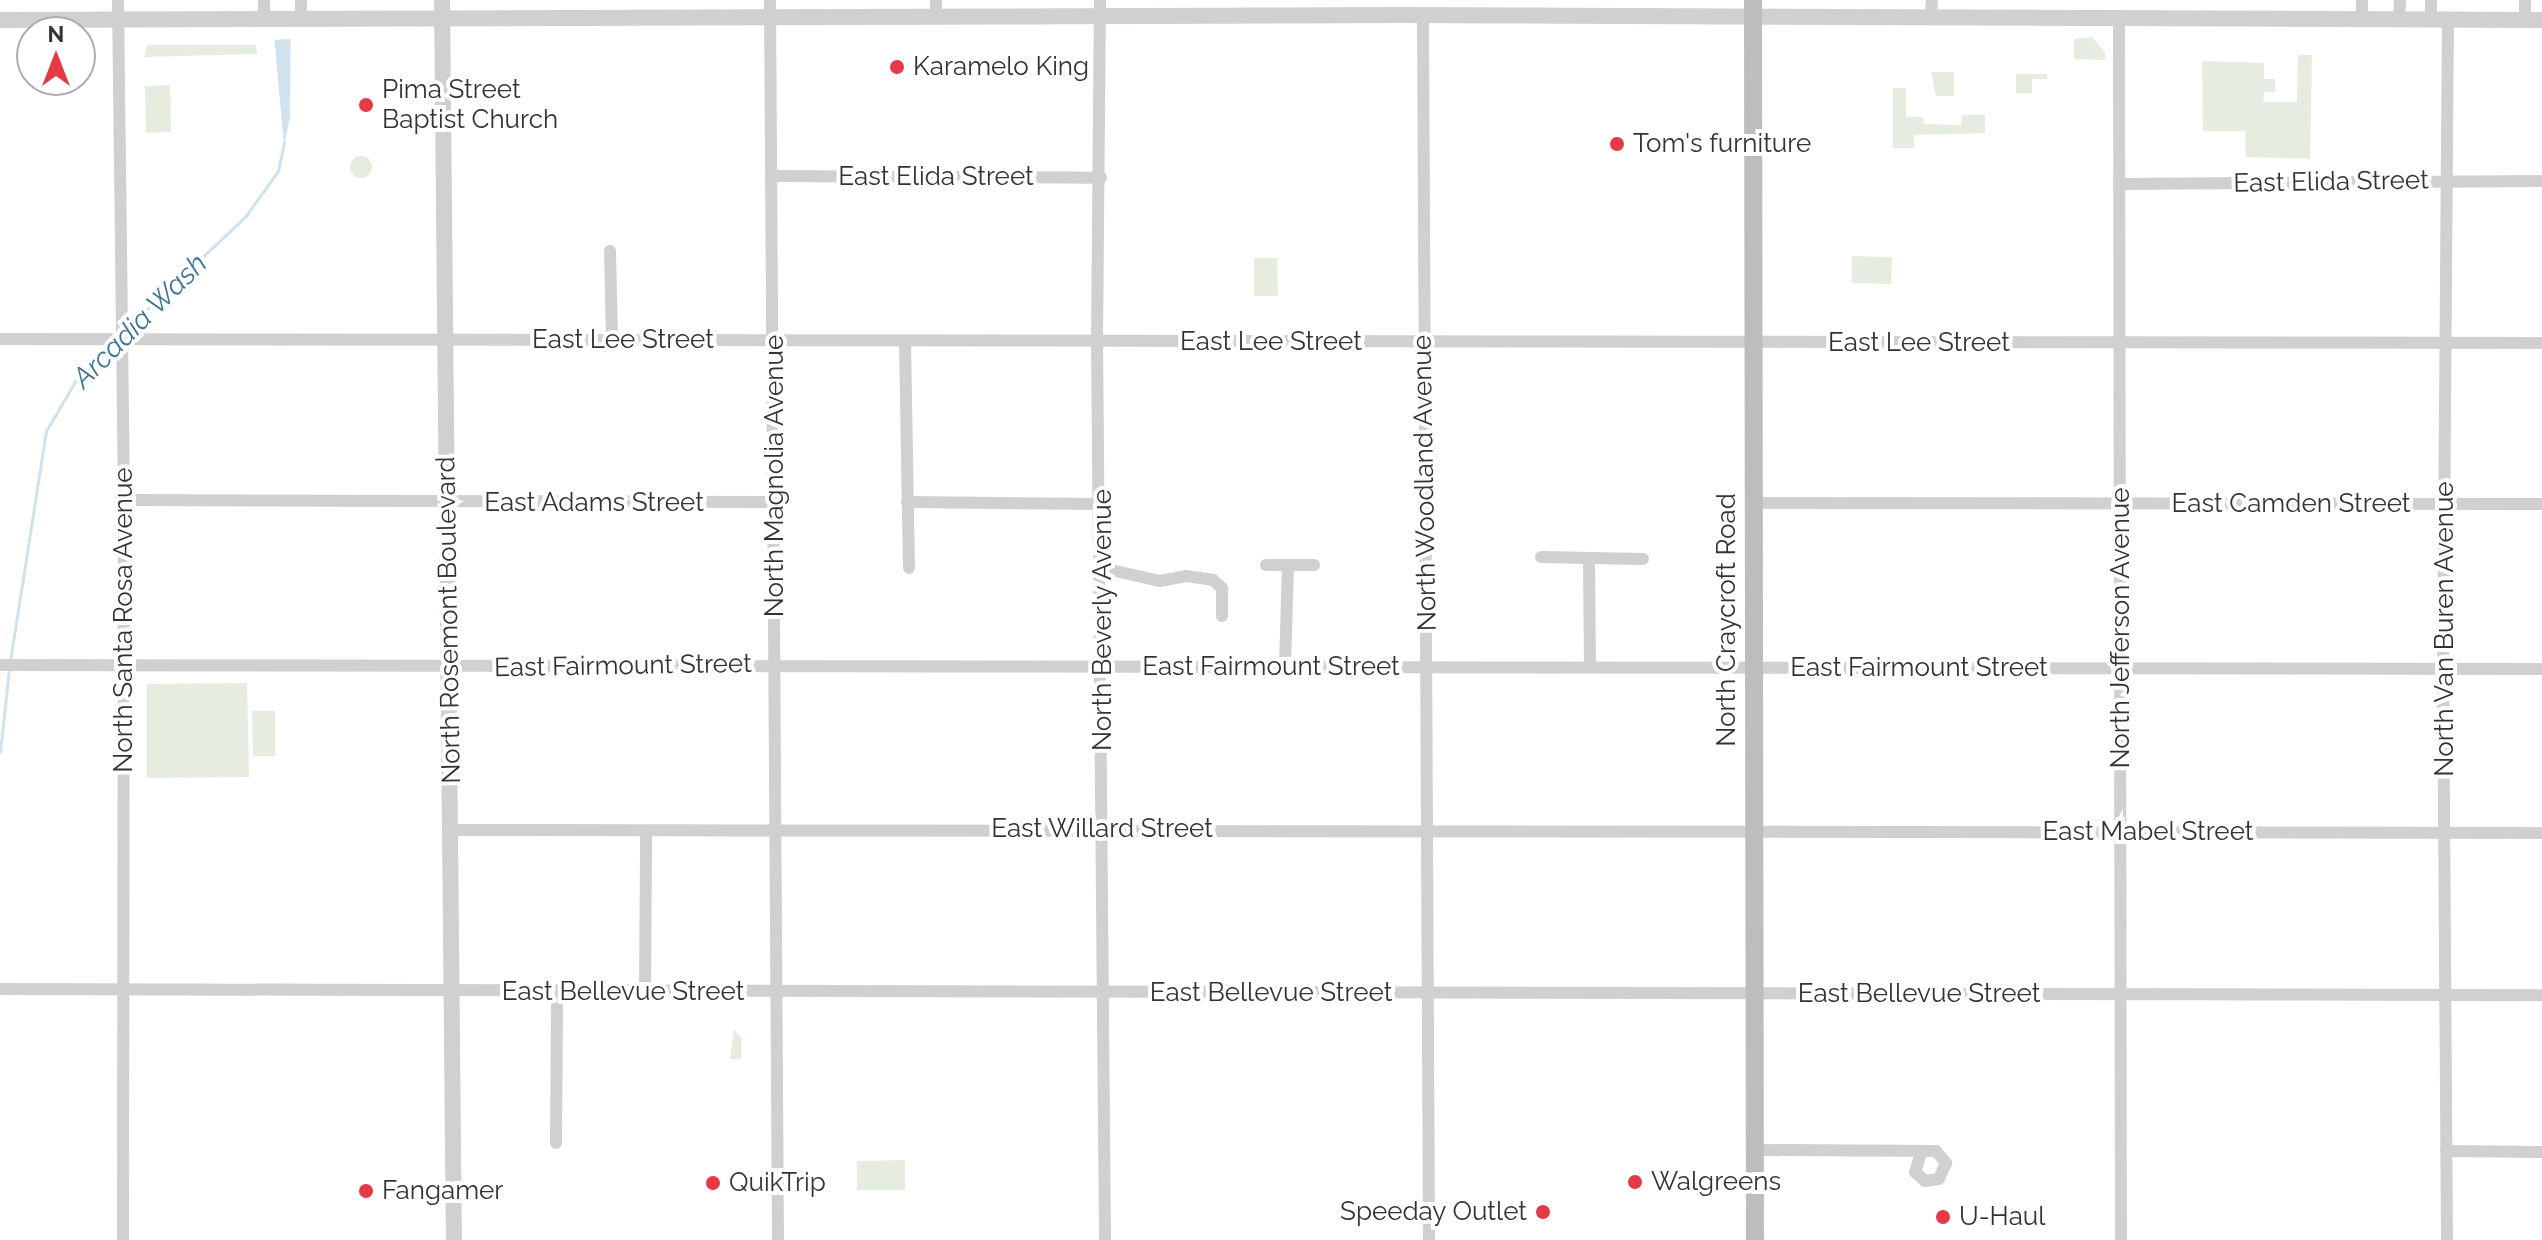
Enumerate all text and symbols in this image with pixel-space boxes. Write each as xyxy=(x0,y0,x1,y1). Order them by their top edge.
north arrow xyxy=(16,16,96,96)
text: N xyxy=(48,21,64,47)
place label: Karamelo King xyxy=(913,51,1089,83)
marker: Karamelo King xyxy=(888,58,906,76)
place label: Pima Street Baptist Church xyxy=(382,74,558,136)
marker: Pima Street Baptist Church xyxy=(357,96,375,114)
place label: Tom's furniture xyxy=(1633,128,1811,160)
marker: Tom's furniture xyxy=(1608,135,1626,153)
street label: East Elida Street xyxy=(838,161,1034,193)
street label: East Elida Street xyxy=(2233,165,2429,199)
water label: Arcadia Wash xyxy=(66,247,214,395)
street label: East Lee Street xyxy=(532,324,714,356)
street label: East Lee Street xyxy=(1180,326,1362,358)
street label: East Lee Street xyxy=(1828,327,2010,359)
street label: North Magnolia Avenue xyxy=(759,334,791,618)
street label: North Woodland Avenue xyxy=(1407,334,1443,632)
street label: North Rosemont Boulevard xyxy=(431,456,467,784)
street label: North Santa Rosa Avenue xyxy=(108,467,140,773)
street label: North Van Buren Avenue xyxy=(2429,481,2461,777)
street label: East Adams Street xyxy=(484,487,704,519)
street label: North Jefferson Avenue xyxy=(2105,487,2137,769)
street label: North Beverly Avenue xyxy=(1087,488,1119,752)
street label: East Camden Street xyxy=(2171,488,2411,520)
street label: North Craycroft Road xyxy=(1711,493,1743,747)
street label: East Fairmount Street xyxy=(494,648,752,684)
street label: East Fairmount Street xyxy=(1142,651,1400,683)
street label: East Fairmount Street xyxy=(1790,652,2048,684)
street label: East Willard Street xyxy=(991,813,1213,845)
street label: East Mabel Street xyxy=(2042,816,2254,848)
street label: East Bellevue Street xyxy=(502,976,744,1008)
street label: East Bellevue Street xyxy=(1150,977,1392,1009)
street label: East Bellevue Street xyxy=(1798,978,2040,1010)
place label: Walgreens xyxy=(1651,1166,1781,1198)
place label: QuikTrip xyxy=(729,1167,826,1199)
marker: Walgreens xyxy=(1626,1173,1644,1191)
marker: QuikTrip xyxy=(704,1174,722,1192)
place label: Fangamer xyxy=(382,1175,503,1207)
marker: Fangamer xyxy=(357,1182,375,1200)
place label: Speeday Outlet xyxy=(1339,1196,1527,1228)
place label: U-Haul xyxy=(1959,1201,2045,1233)
marker: Speeday Outlet xyxy=(1534,1203,1552,1221)
marker: U-Haul xyxy=(1934,1208,1952,1226)

